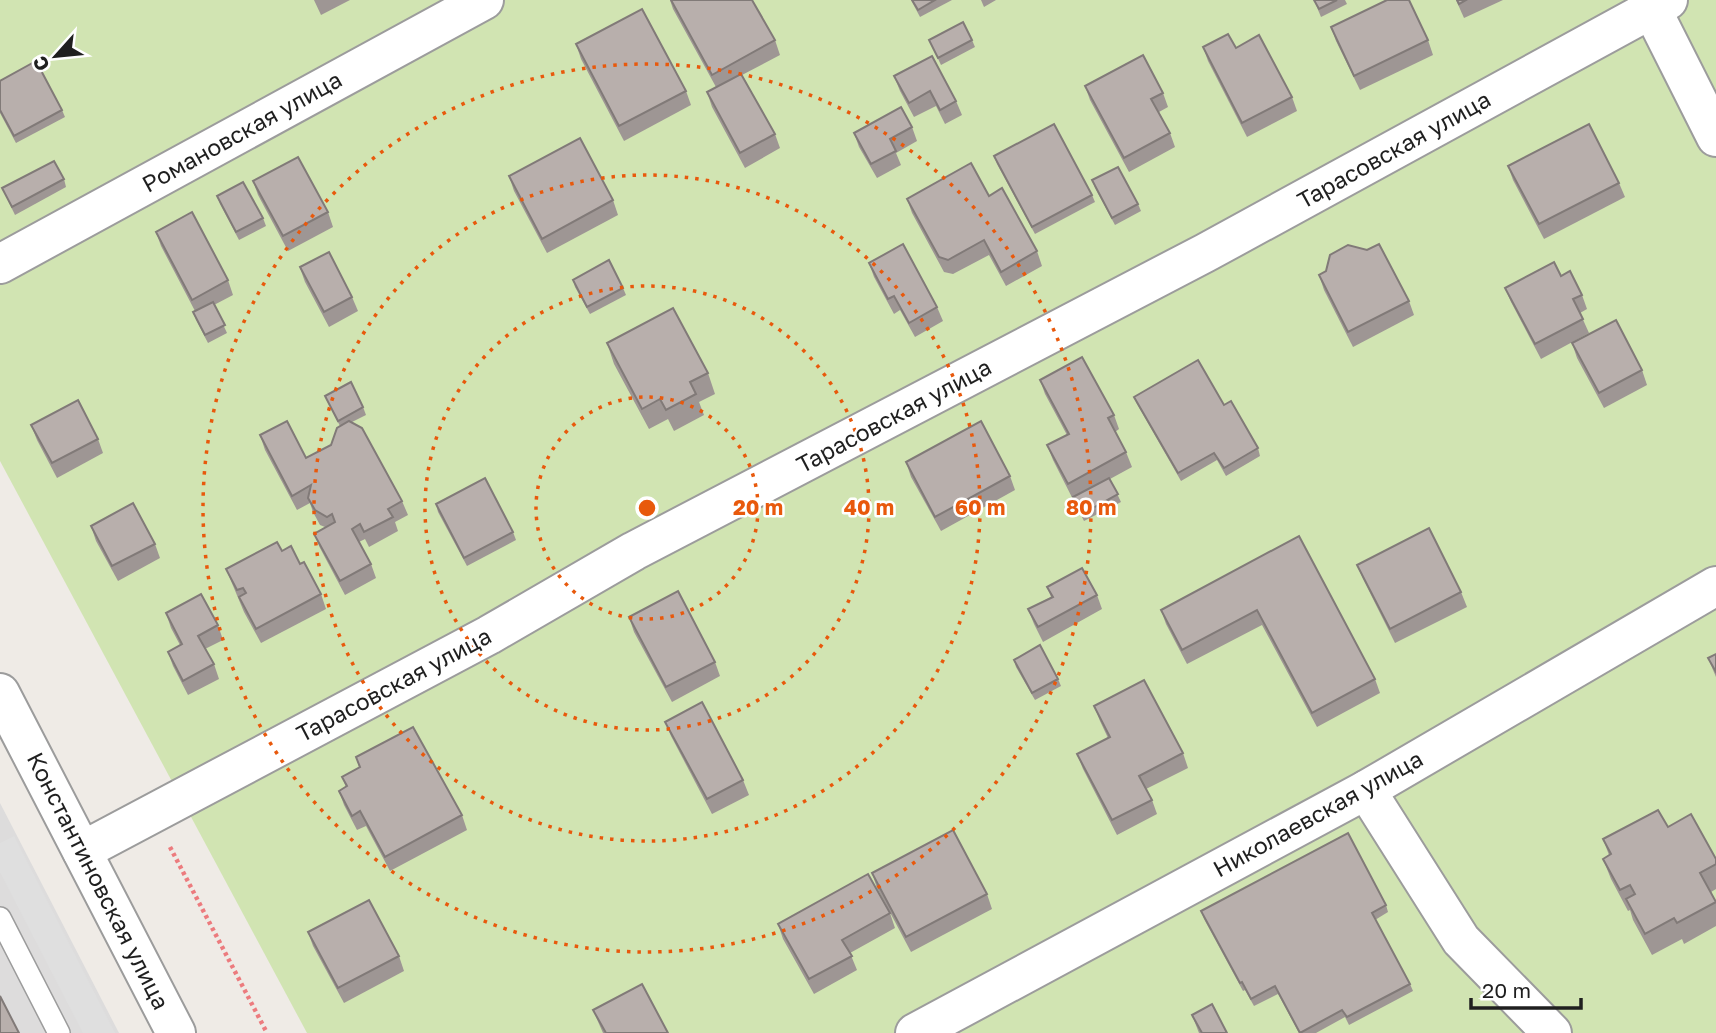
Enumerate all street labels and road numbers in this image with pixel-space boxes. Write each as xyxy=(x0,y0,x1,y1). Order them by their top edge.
street label: Романовская улица xyxy=(137,65,346,198)
street label: Тарасовская улица xyxy=(1292,84,1495,214)
street label: Тарасовская улица xyxy=(791,352,996,478)
street label: Тарасовская улица xyxy=(291,621,496,747)
street label: Николаевская улица xyxy=(1208,744,1427,882)
street label: Константиновская улица xyxy=(22,747,176,1014)

